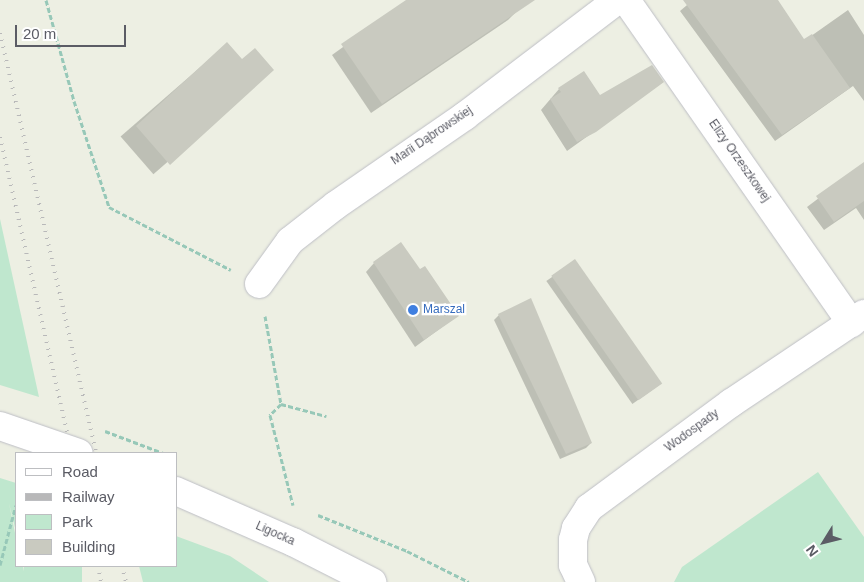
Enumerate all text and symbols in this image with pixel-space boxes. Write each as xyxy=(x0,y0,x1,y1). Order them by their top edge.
scale bar xyxy=(18,15,129,47)
text: 20 m xyxy=(23,25,56,42)
street label: Marii Dąbrowskiej xyxy=(389,104,475,168)
street label: Elizy Orzeszkowej xyxy=(705,117,773,205)
place label: Marszal xyxy=(423,303,465,317)
marker: Marszal xyxy=(407,304,419,316)
street label: Wodospady xyxy=(662,407,722,455)
legend xyxy=(15,452,178,567)
text: Road xyxy=(62,463,98,480)
text: Railway xyxy=(62,488,115,505)
text: Park xyxy=(62,513,93,530)
north arrow xyxy=(799,517,849,567)
street label: Ligocka xyxy=(253,519,297,549)
text: Building xyxy=(62,538,115,555)
text: N xyxy=(802,542,821,560)

